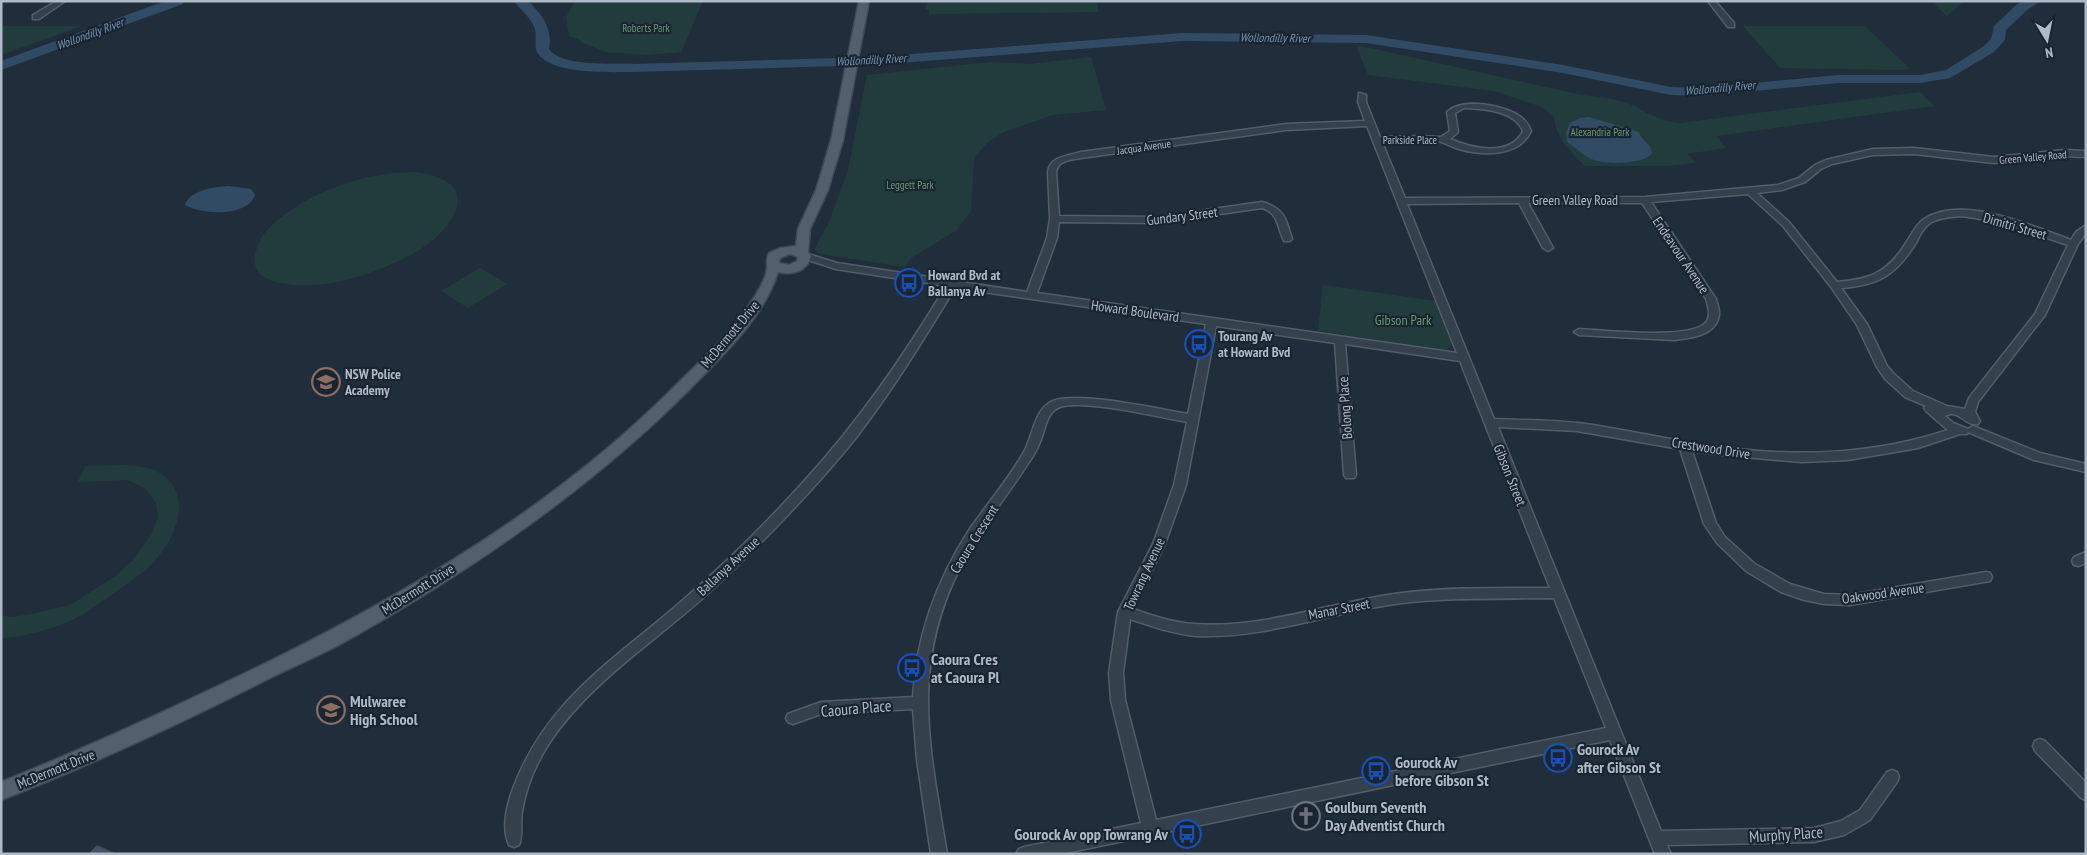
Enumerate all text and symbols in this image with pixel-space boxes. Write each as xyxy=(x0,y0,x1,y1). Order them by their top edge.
water label: Wollondilly River xyxy=(54,14,127,53)
north arrow xyxy=(2022,15,2072,65)
park label: Roberts Park xyxy=(622,21,671,35)
water label: Wollondilly River xyxy=(1240,29,1312,46)
text: N xyxy=(2044,43,2055,62)
water label: Wollondilly River xyxy=(836,50,908,69)
water label: Wollondilly River xyxy=(1684,77,1757,98)
park label: Alexandria Park xyxy=(1570,125,1630,139)
street label: Parkside Place xyxy=(1383,133,1438,147)
street label: Jacqua Avenue xyxy=(1115,136,1172,158)
street label: Green Valley Road xyxy=(1999,147,2068,167)
park label: Leggett Park xyxy=(886,178,934,192)
street label: Green Valley Road xyxy=(1532,191,1618,209)
street label: Gundary Street xyxy=(1145,203,1219,229)
street label: Dimitri Street xyxy=(1981,208,2049,244)
street label: Endeavour Avenue xyxy=(1649,213,1713,297)
place label: Howard Bvd at Ballanya Av xyxy=(928,266,1000,300)
bus stop icon: Howard Bvd at Ballanya Av xyxy=(894,268,924,298)
street label: Howard Boulevard xyxy=(1090,296,1180,326)
street label: McDermott Drive xyxy=(697,297,763,371)
park label: Gibson Park xyxy=(1375,311,1432,329)
place label: Tourang Av at Howard Bvd xyxy=(1218,327,1290,361)
bus stop icon: Tourang Av at Howard Bvd xyxy=(1184,329,1214,359)
place label: NSW Police Academy xyxy=(344,365,401,399)
school or university icon: NSW Police Academy xyxy=(311,367,341,397)
street label: Bolong Place xyxy=(1334,376,1356,440)
street label: Crestwood Drive xyxy=(1671,433,1752,463)
street label: Gibson Street xyxy=(1490,442,1531,509)
street label: Caoura Crescent xyxy=(946,501,1002,577)
street label: Ballanya Avenue xyxy=(693,532,763,600)
street label: Towrang Avenue xyxy=(1119,534,1169,613)
street label: McDermott Drive xyxy=(378,559,458,618)
street label: Oakwood Avenue xyxy=(1841,578,1926,608)
street label: Manar Street xyxy=(1307,594,1371,624)
place label: Caoura Cres at Caoura Pl xyxy=(931,649,1000,687)
bus stop icon: Caoura Cres at Caoura Pl xyxy=(897,653,927,683)
place label: Mulwaree High School xyxy=(350,691,418,729)
school or university icon: Mulwaree High School xyxy=(316,695,346,725)
street label: Caoura Place xyxy=(820,695,892,721)
place label: Gourock Av after Gibson St xyxy=(1577,739,1661,777)
bus stop icon: Gourock Av after Gibson St xyxy=(1543,743,1573,773)
street label: McDermott Drive xyxy=(15,745,98,793)
place label: Gourock Av before Gibson St xyxy=(1395,752,1489,790)
bus stop icon: Gourock Av before Gibson St xyxy=(1361,756,1391,786)
place label: Goulburn Seventh Day Adventist Church xyxy=(1325,797,1445,835)
church icon: Goulburn Seventh Day Adventist Church xyxy=(1291,801,1321,831)
bus stop icon: Gourock Av opp Towrang Av xyxy=(1172,819,1202,849)
street label: Murphy Place xyxy=(1748,821,1824,847)
place label: Gourock Av opp Towrang Av xyxy=(1014,824,1169,844)

